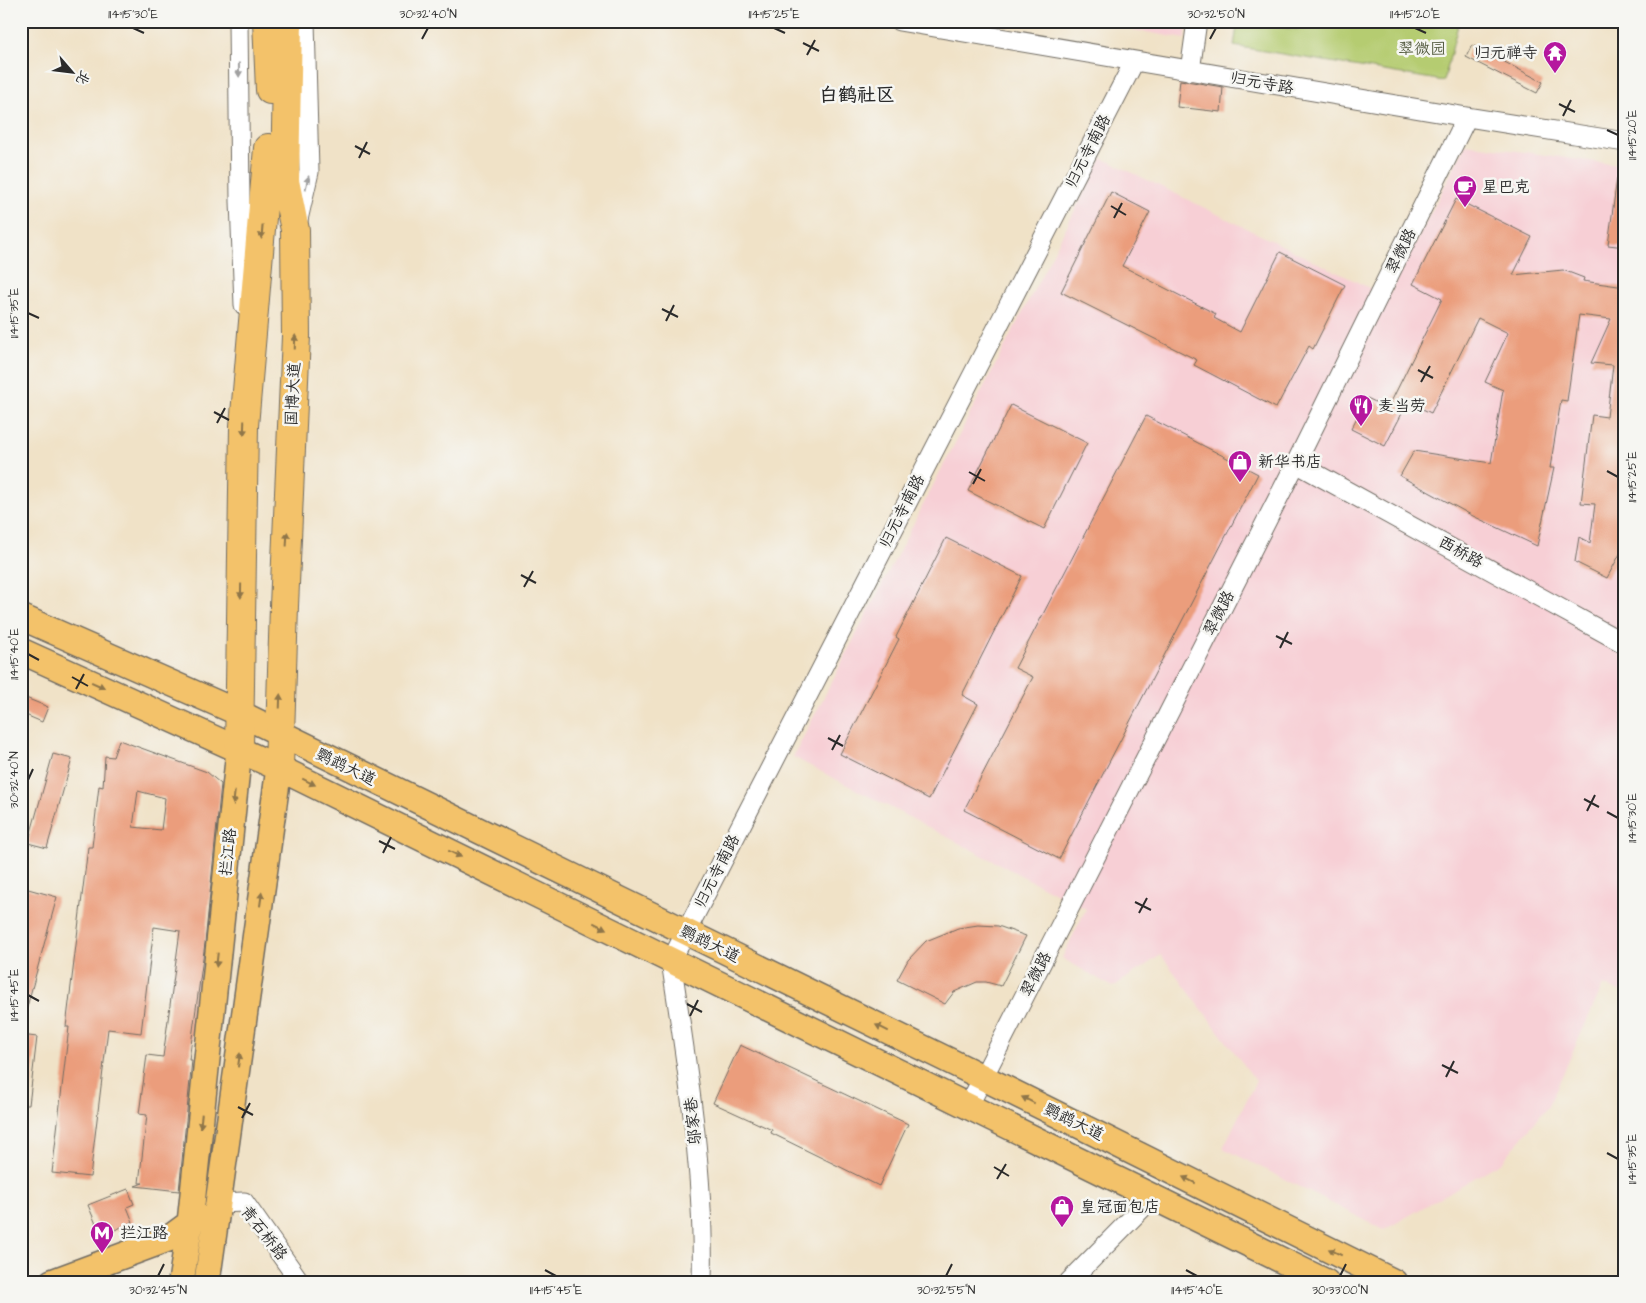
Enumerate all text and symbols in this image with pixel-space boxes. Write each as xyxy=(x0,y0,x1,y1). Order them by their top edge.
text: 114°15'30"E xyxy=(108,6,158,23)
text: 30°32'40"N xyxy=(399,6,457,23)
text: 114°15'25"E xyxy=(748,6,800,23)
text: 30°32'50"N xyxy=(1187,6,1245,23)
text: 114°15'20"E xyxy=(1390,6,1440,23)
park label: 翠微园 xyxy=(1398,38,1446,60)
temple icon: 归元禅寺 xyxy=(1542,40,1568,74)
place label: 归元禅寺 xyxy=(1474,42,1538,64)
north arrow xyxy=(48,48,98,98)
one-way arrow xyxy=(235,62,243,78)
text: 北 xyxy=(70,67,95,89)
street label: 归元寺路 xyxy=(1229,67,1295,99)
district label: 白鹤社区 xyxy=(819,82,895,109)
street label: 归元寺南路 xyxy=(1060,110,1116,192)
text: 114°15'20"E xyxy=(1624,110,1641,160)
cafe icon: 星巴克 xyxy=(1452,174,1478,208)
one-way arrow xyxy=(303,175,311,190)
place label: 星巴克 xyxy=(1482,176,1530,198)
one-way arrow xyxy=(258,224,266,240)
street label: 翠微路 xyxy=(1381,225,1421,277)
text: 114°15'35"E xyxy=(6,288,23,338)
one-way arrow xyxy=(292,334,300,350)
street label: 国博大道 xyxy=(280,361,306,427)
restaurant icon: 麦当劳 xyxy=(1348,393,1374,427)
place label: 麦当劳 xyxy=(1378,395,1426,417)
one-way arrow xyxy=(239,421,247,437)
shop icon: 新华书店 xyxy=(1227,449,1253,483)
place label: 新华书店 xyxy=(1258,451,1322,473)
text: 114°15'25"E xyxy=(1624,451,1641,503)
street label: 归元寺南路 xyxy=(874,470,930,552)
one-way arrow xyxy=(283,531,291,547)
street label: 西桥路 xyxy=(1435,531,1487,573)
one-way arrow xyxy=(237,583,245,599)
street label: 翠微路 xyxy=(1198,587,1240,639)
text: 114°15'40"E xyxy=(6,628,23,680)
one-way arrow xyxy=(91,682,105,690)
one-way arrow xyxy=(276,693,284,709)
street label: 鹦鹉大道 xyxy=(312,743,380,791)
text: 30°32'40"N xyxy=(6,751,23,809)
one-way arrow xyxy=(302,778,316,786)
one-way arrow xyxy=(229,790,237,806)
text: 114°15'30"E xyxy=(1624,793,1641,843)
street label: 拦江路 xyxy=(215,827,241,877)
street label: 归元寺南路 xyxy=(689,830,745,912)
one-way arrow xyxy=(448,850,462,858)
one-way arrow xyxy=(257,891,265,907)
street label: 鹦鹉大道 xyxy=(676,920,744,968)
one-way arrow xyxy=(593,922,608,930)
street label: 翠微路 xyxy=(1015,948,1057,1000)
one-way arrow xyxy=(213,952,221,968)
text: 114°15'45"E xyxy=(6,969,23,1021)
one-way arrow xyxy=(875,1024,889,1032)
one-way arrow xyxy=(235,1052,243,1068)
street label: 邬家巷 xyxy=(680,1096,706,1146)
one-way arrow xyxy=(1021,1096,1035,1104)
street label: 鹦鹉大道 xyxy=(1040,1098,1108,1146)
one-way arrow xyxy=(196,1114,204,1130)
text: 114°15'35"E xyxy=(1624,1134,1641,1184)
one-way arrow xyxy=(1182,1176,1196,1184)
shop icon: 皇冠面包店 xyxy=(1049,1194,1075,1228)
place label: 皇冠面包店 xyxy=(1080,1196,1160,1218)
street label: 青石桥路 xyxy=(236,1201,292,1265)
metro station icon: 拦江路 xyxy=(89,1220,115,1254)
place label: 拦江路 xyxy=(120,1222,168,1244)
one-way arrow xyxy=(1328,1248,1342,1256)
text: 30°32'45"N xyxy=(129,1282,188,1299)
text: 114°15'45"E xyxy=(530,1282,582,1299)
text: 30°32'55"N xyxy=(917,1282,976,1299)
text: 114°15'40"E xyxy=(1171,1282,1223,1299)
text: 30°33'00"N xyxy=(1312,1282,1368,1299)

